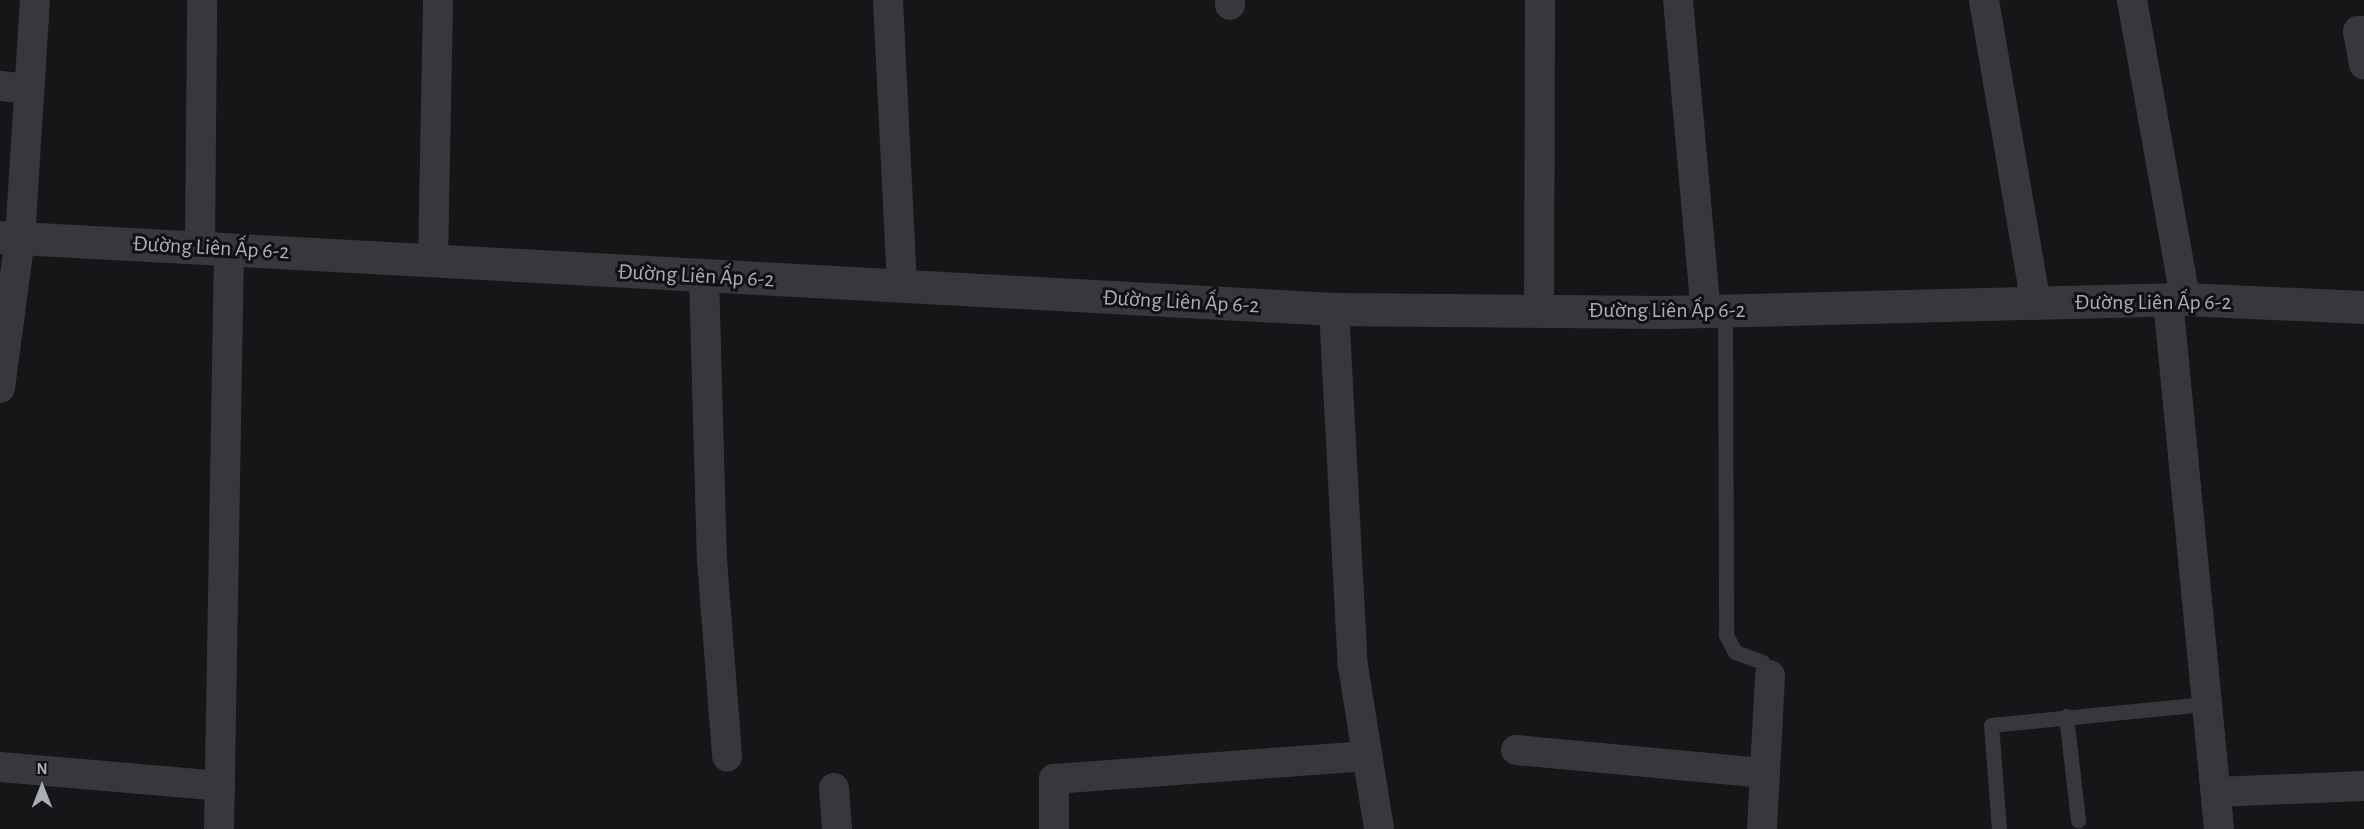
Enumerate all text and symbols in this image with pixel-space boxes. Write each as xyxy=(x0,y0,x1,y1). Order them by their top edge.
street label: Đường Liên Ấp 6-2 xyxy=(132,231,290,265)
street label: Đường Liên Ấp 6-2 xyxy=(617,259,775,293)
street label: Đường Liên Ấp 6-2 xyxy=(1102,285,1260,319)
street label: Đường Liên Ấp 6-2 xyxy=(2075,290,2231,316)
street label: Đường Liên Ấp 6-2 xyxy=(1589,298,1745,324)
north arrow xyxy=(12,757,72,817)
text: N xyxy=(36,761,48,777)

